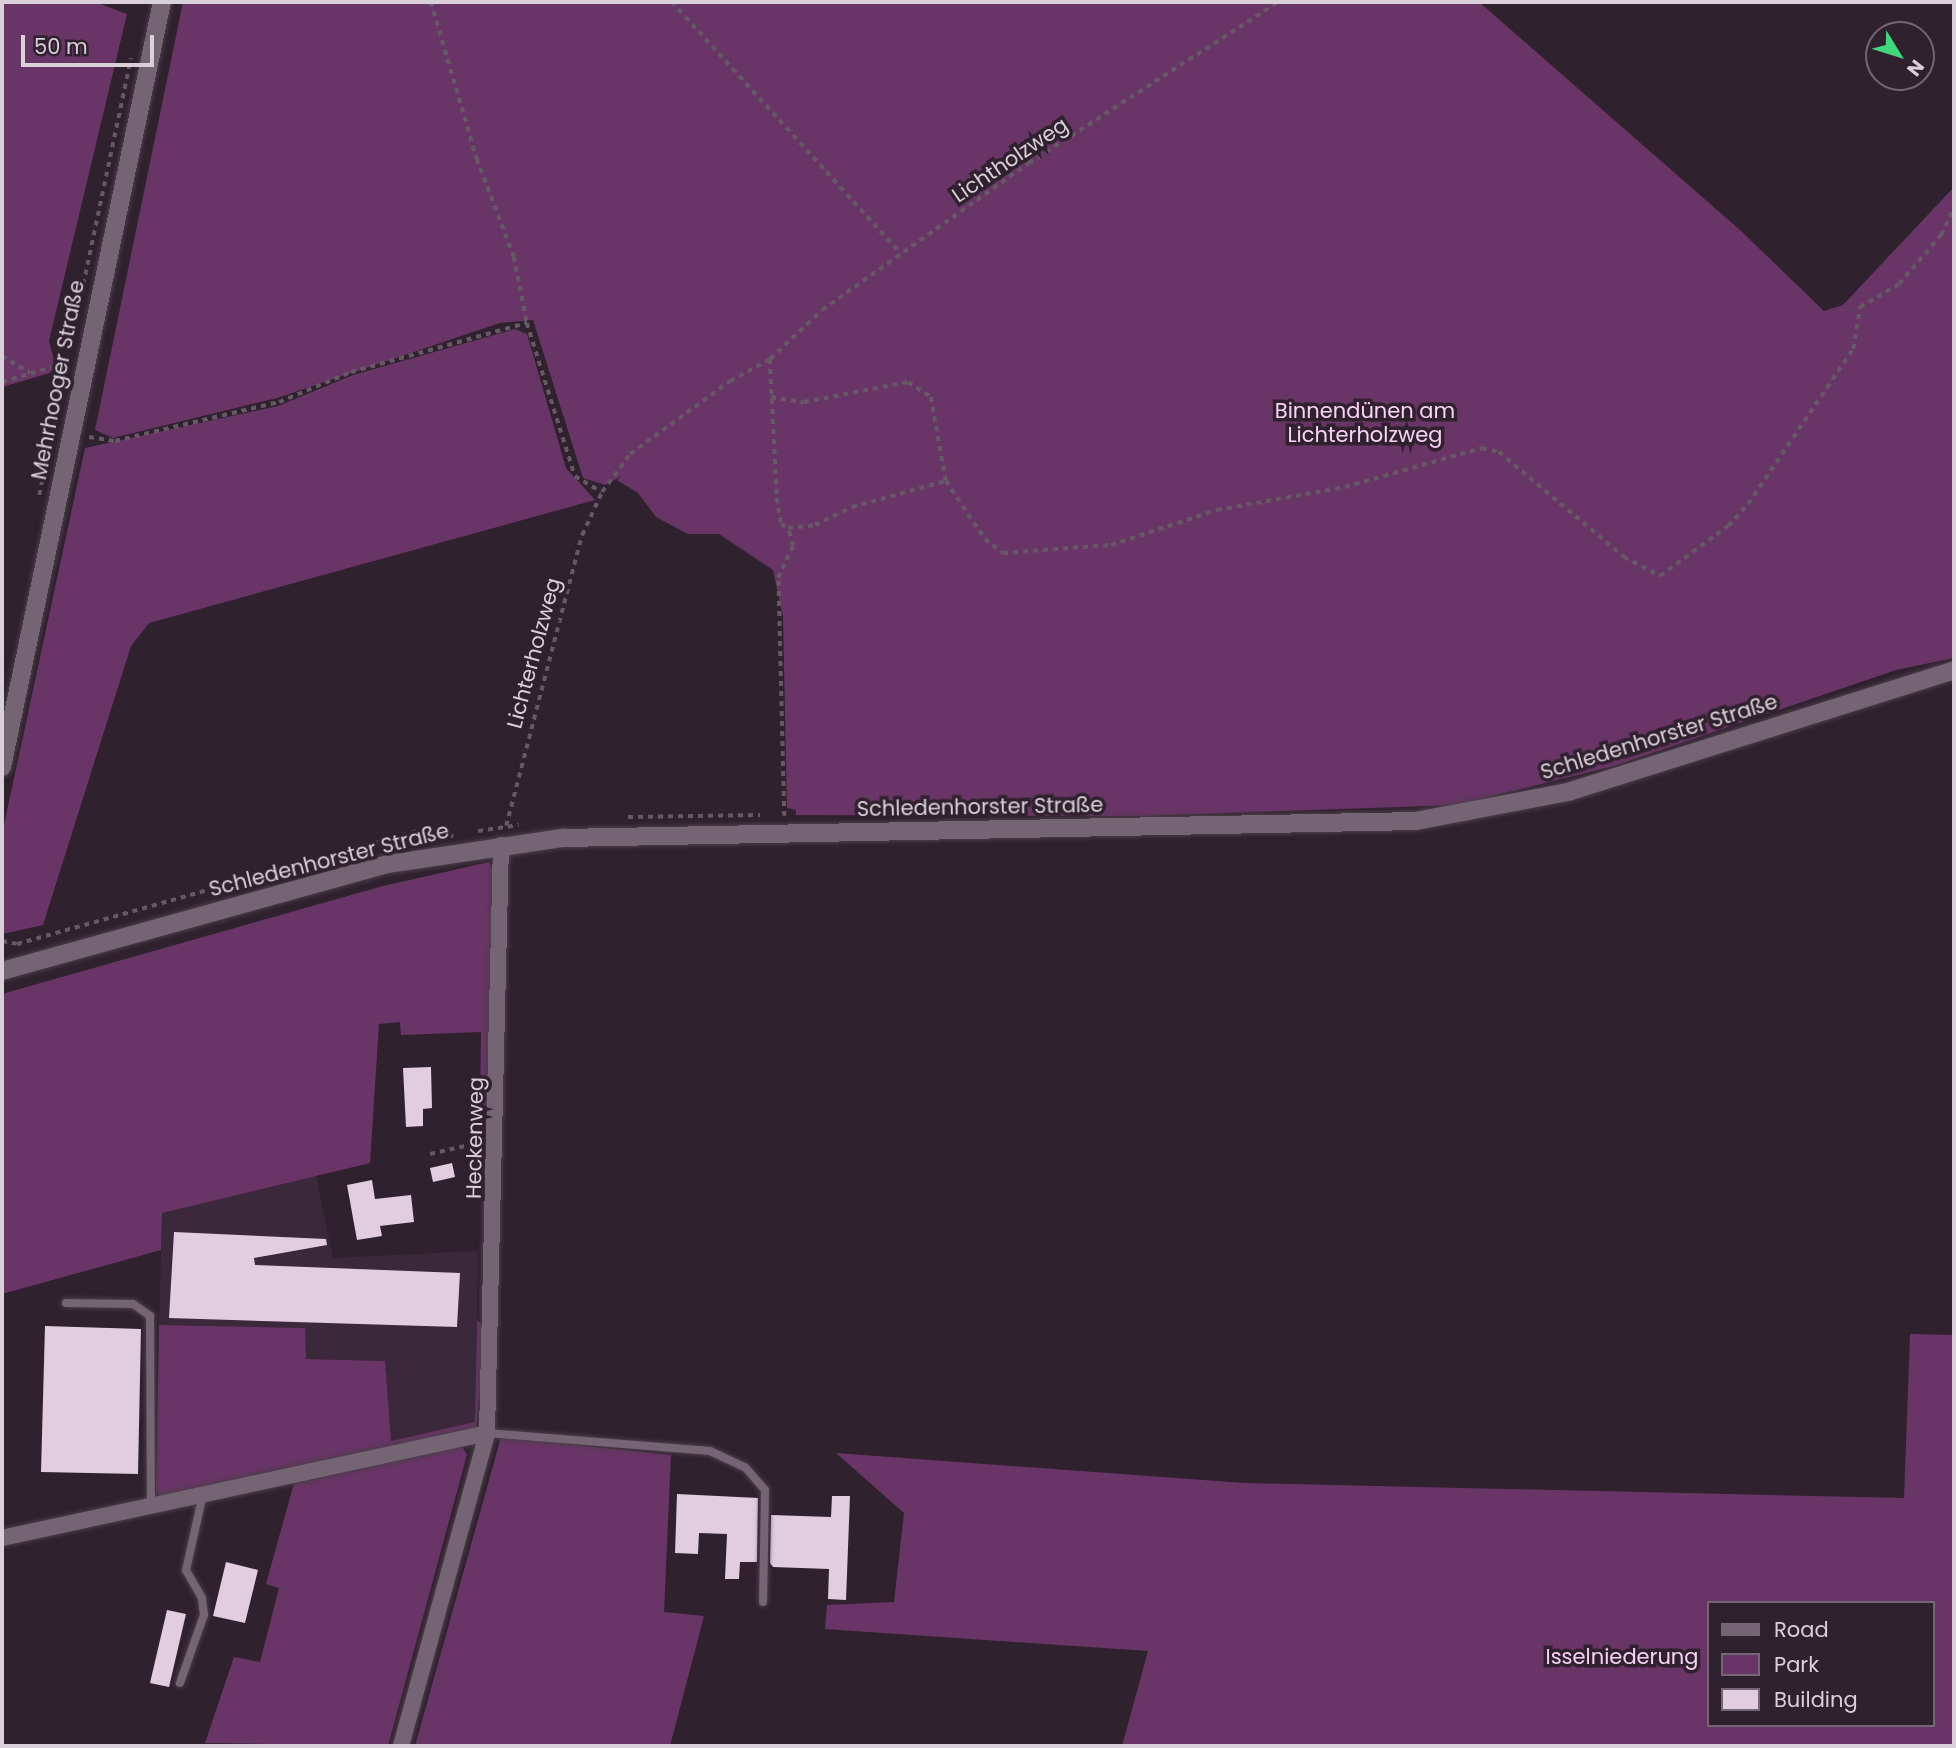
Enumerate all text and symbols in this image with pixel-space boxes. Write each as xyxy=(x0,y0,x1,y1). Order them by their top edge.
scale bar xyxy=(24,21,158,65)
north arrow xyxy=(1865,21,1935,91)
text: 50 m xyxy=(34,32,88,61)
text: N xyxy=(1900,54,1930,82)
street label: Lichtholzweg xyxy=(947,112,1073,208)
street label: Mehrhooger Straße xyxy=(26,278,90,482)
park label: Binnendünen am Lichterholzweg xyxy=(1275,398,1455,448)
street label: Lichterholzweg xyxy=(502,575,566,731)
street label: Schledenhorster Straße xyxy=(1537,689,1781,785)
street label: Schledenhorster Straße xyxy=(857,792,1103,822)
street label: Schledenhorster Straße xyxy=(206,818,452,902)
street label: Heckenweg xyxy=(461,1077,489,1199)
legend xyxy=(1708,1601,1935,1727)
text: Road xyxy=(1774,1615,1829,1644)
park label: Isselniederung xyxy=(1545,1644,1699,1670)
text: Park xyxy=(1774,1650,1819,1679)
text: Building xyxy=(1774,1685,1858,1714)

